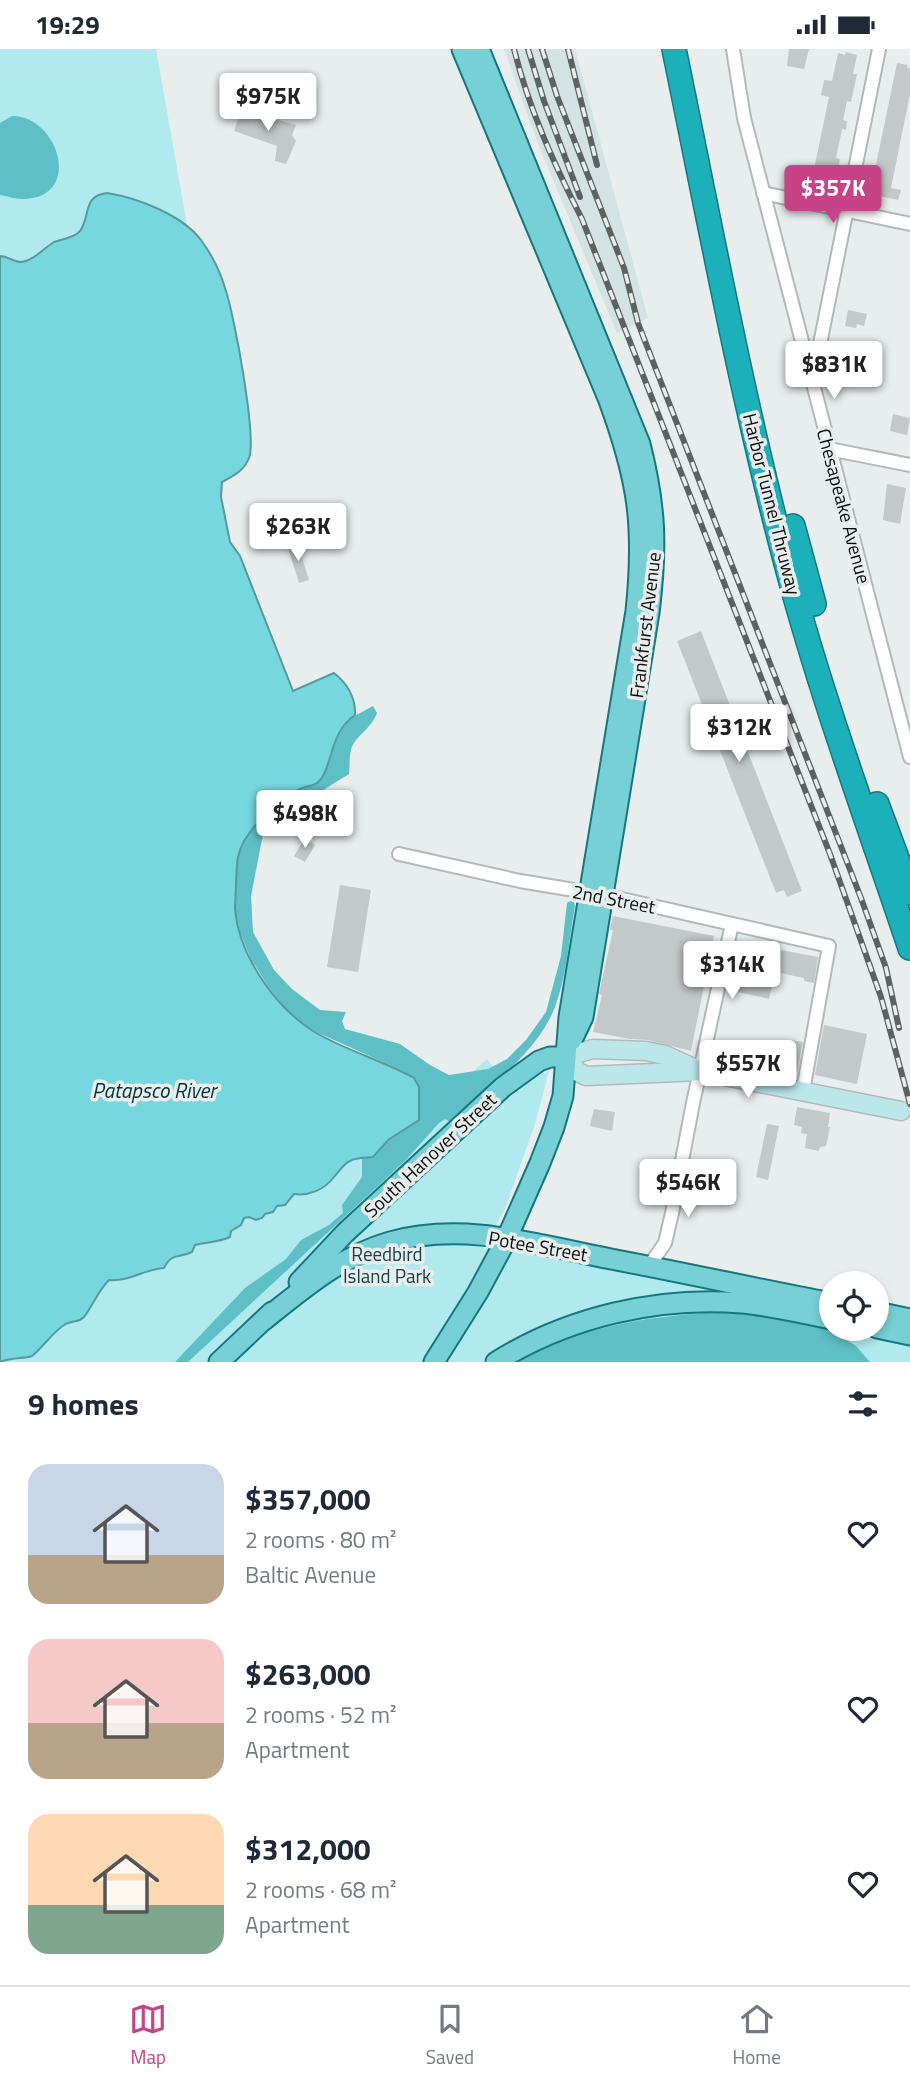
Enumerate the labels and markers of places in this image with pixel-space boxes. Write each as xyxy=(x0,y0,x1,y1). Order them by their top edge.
pin: $975K xyxy=(219,73,317,133)
pin: $357K xyxy=(784,165,882,225)
pin: $831K xyxy=(785,341,883,401)
pin: $263K xyxy=(249,503,347,563)
pin: $312K xyxy=(690,705,788,764)
pin: $498K xyxy=(256,791,354,850)
pin: $314K xyxy=(683,941,781,1001)
pin: $557K xyxy=(699,1041,797,1100)
pin: $546K xyxy=(639,1159,737,1219)

